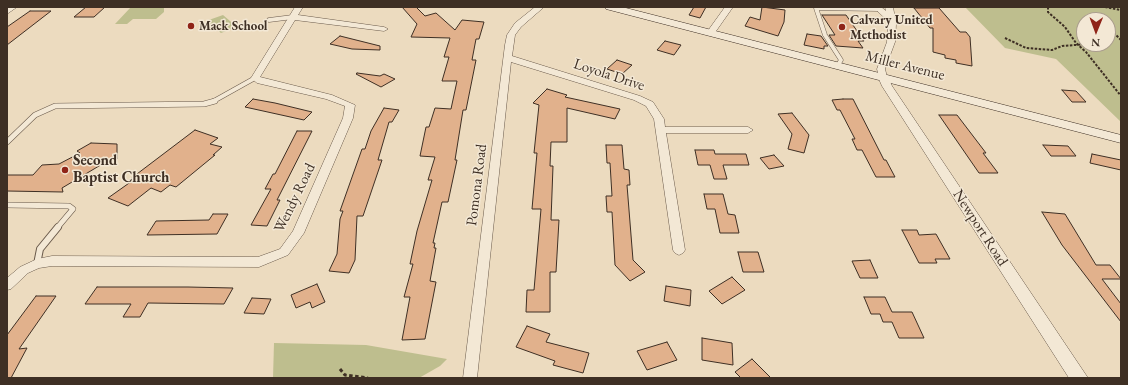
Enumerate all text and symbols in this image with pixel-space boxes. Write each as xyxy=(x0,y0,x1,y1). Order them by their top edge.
place label: Calvary United Methodist xyxy=(850,12,933,43)
north arrow xyxy=(1076,12,1116,52)
place label: Mack School xyxy=(199,18,267,34)
marker: Mack School xyxy=(186,21,196,31)
marker: Calvary United Methodist xyxy=(837,22,847,32)
text: N xyxy=(1091,36,1100,50)
street label: Miller Avenue xyxy=(863,47,947,85)
street label: Loyola Drive xyxy=(571,55,647,95)
street label: Pomona Road xyxy=(463,143,491,227)
place label: Second Baptist Church xyxy=(73,152,169,187)
street label: Wendy Road xyxy=(271,161,319,235)
marker: Second Baptist Church xyxy=(60,165,70,175)
street label: Newport Road xyxy=(949,186,1011,270)

